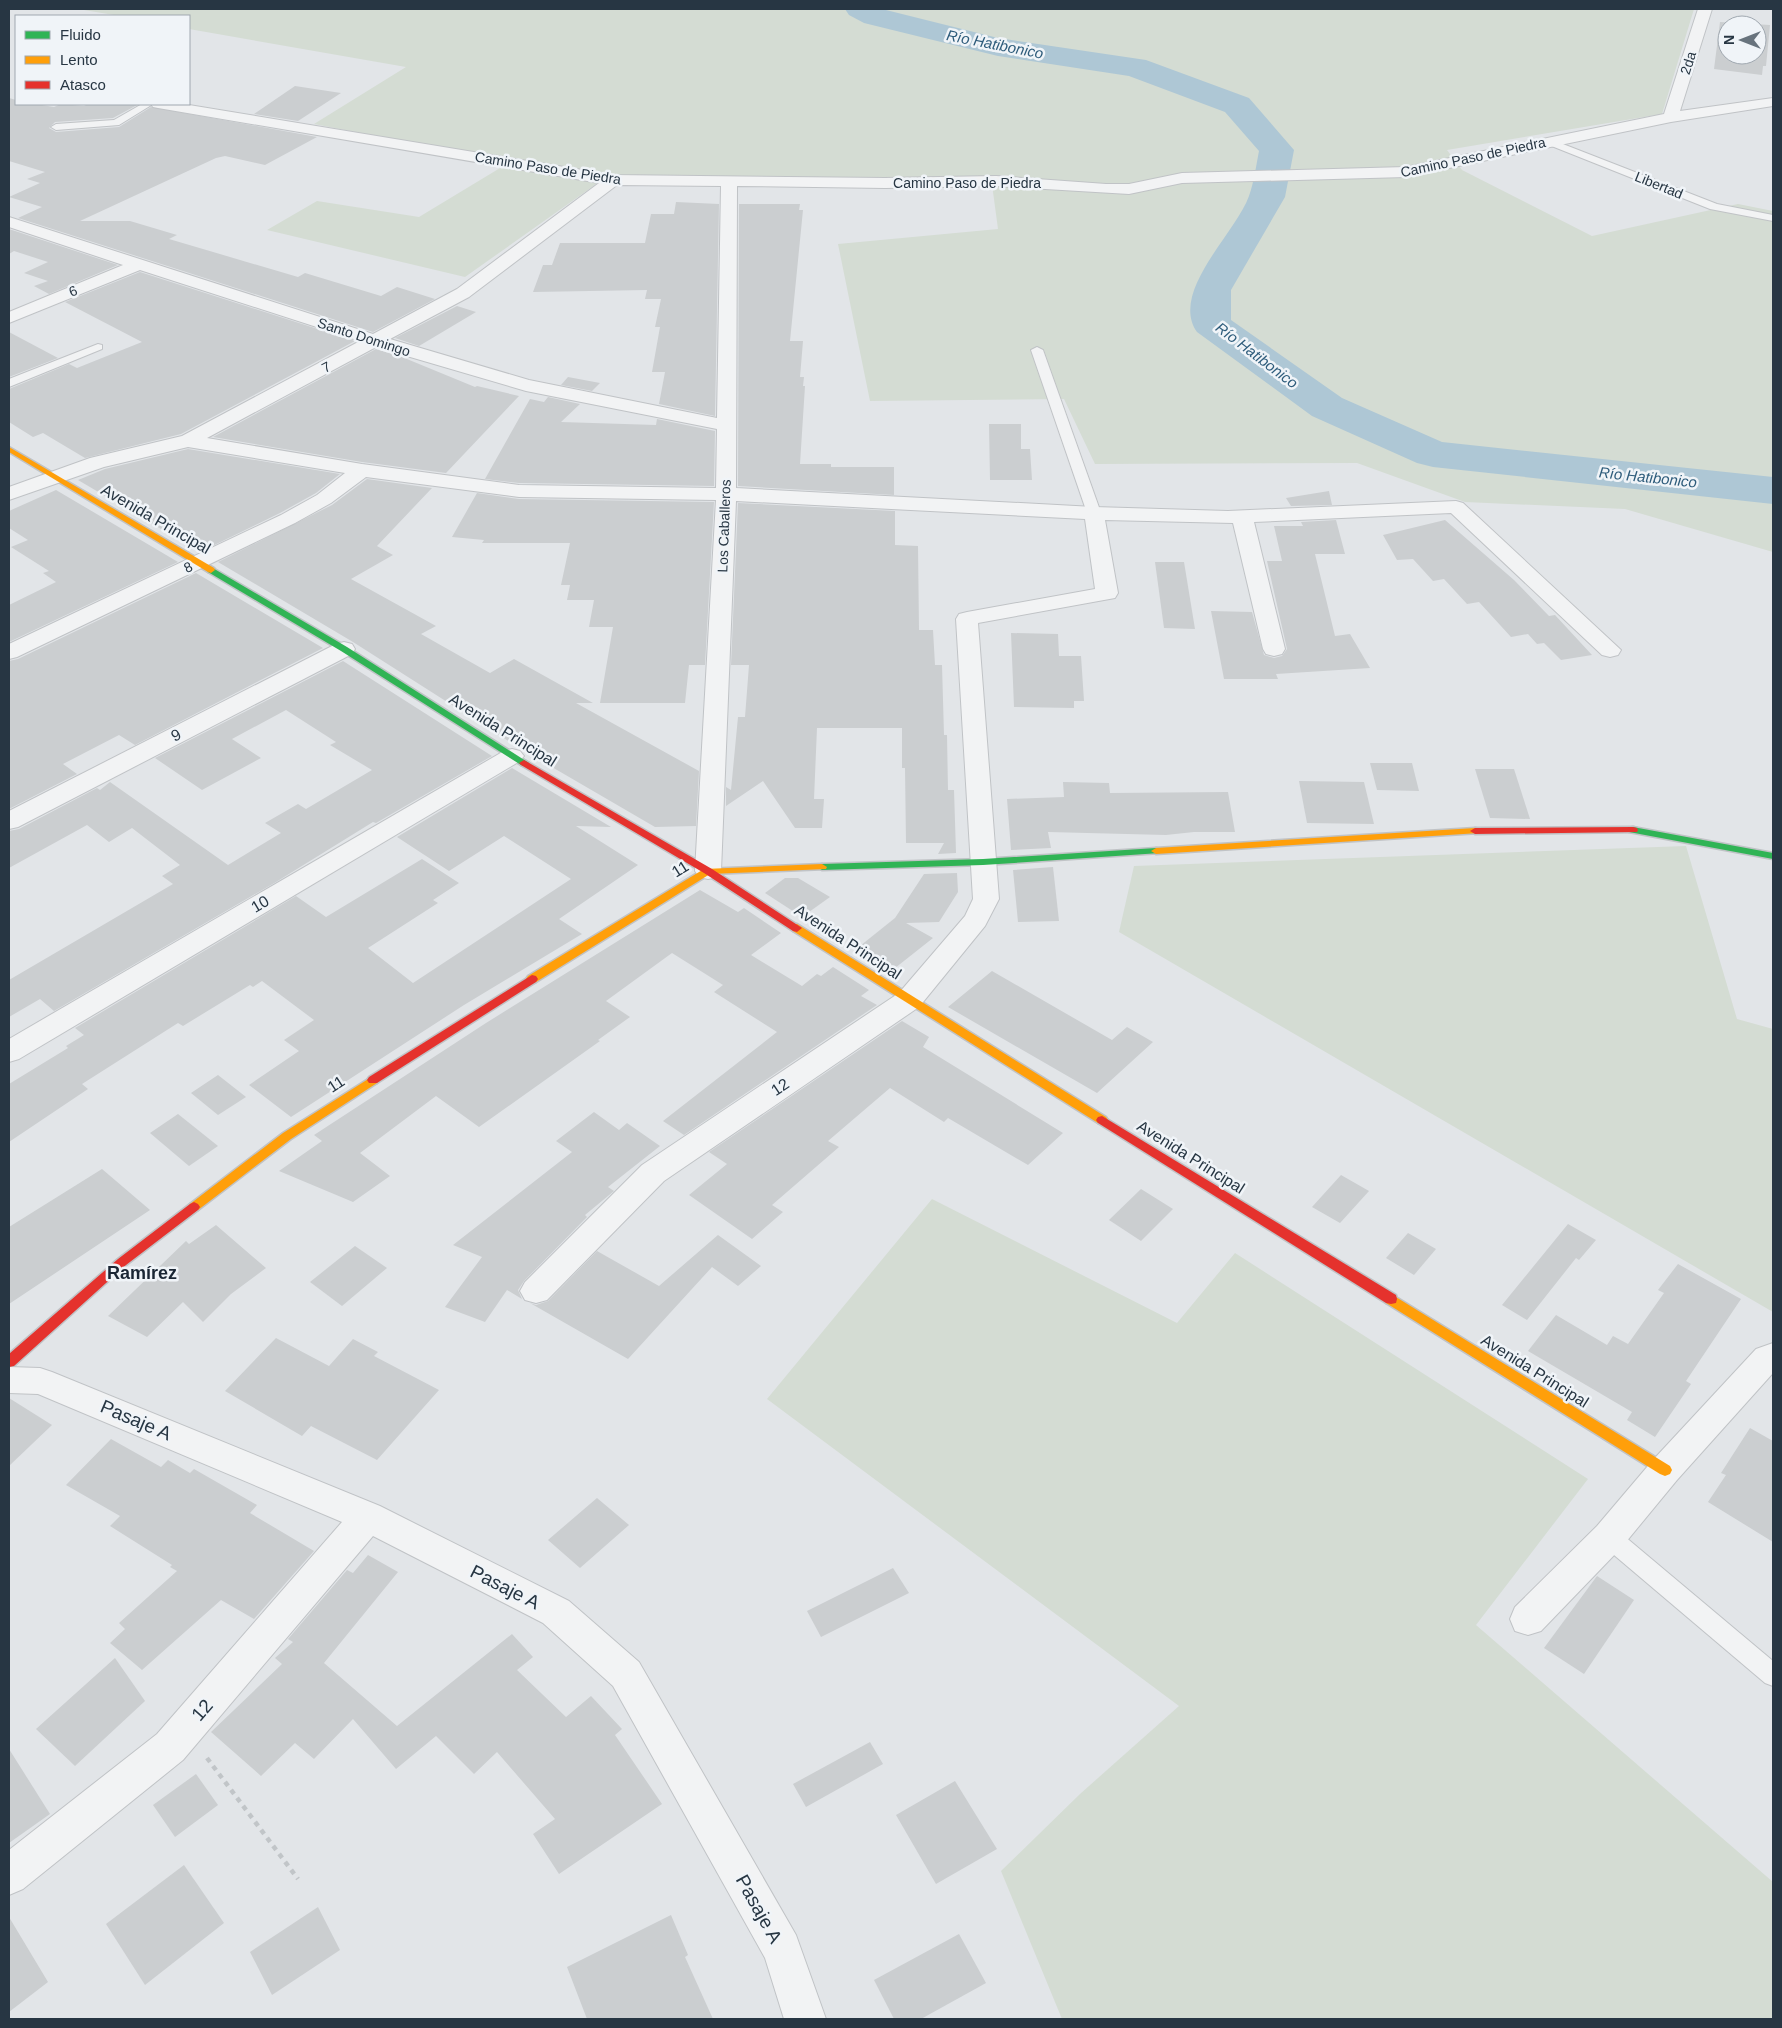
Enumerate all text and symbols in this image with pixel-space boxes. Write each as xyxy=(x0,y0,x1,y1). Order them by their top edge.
legend xyxy=(15,15,190,105)
north arrow xyxy=(1717,15,1767,65)
text: Fluido xyxy=(60,26,101,43)
water label: Río Hatibonico xyxy=(945,26,1045,62)
text: N xyxy=(1721,35,1737,45)
street label: 2da xyxy=(1677,49,1699,77)
text: Lento xyxy=(60,51,98,68)
text: Atasco xyxy=(60,76,106,93)
street label: Camino Paso de Piedra xyxy=(1399,134,1547,180)
street label: Camino Paso de Piedra xyxy=(474,149,622,187)
street label: Libertad xyxy=(1633,168,1685,202)
street label: Camino Paso de Piedra xyxy=(893,175,1041,191)
street label: 6 xyxy=(66,282,80,300)
street label: Santo Domingo xyxy=(316,314,413,360)
water label: Río Hatibonico xyxy=(1213,319,1301,391)
street label: 7 xyxy=(319,358,333,376)
water label: Río Hatibonico xyxy=(1598,463,1698,491)
street label: Los Caballeros xyxy=(714,479,734,573)
street label: Avenida Principal xyxy=(98,481,214,557)
street label: 8 xyxy=(181,558,195,576)
street label: Avenida Principal xyxy=(446,690,560,770)
street label: 9 xyxy=(168,725,184,745)
street label: 11 xyxy=(668,857,692,881)
street label: 10 xyxy=(248,892,272,916)
street label: Avenida Principal xyxy=(792,901,904,983)
street label: 11 xyxy=(324,1072,348,1096)
street label: 12 xyxy=(768,1075,792,1099)
street label: Avenida Principal xyxy=(1134,1117,1248,1197)
district label: Ramírez xyxy=(107,1263,177,1283)
street label: Avenida Principal xyxy=(1478,1331,1592,1411)
street label: Pasaje A xyxy=(97,1396,175,1444)
street label: Pasaje A xyxy=(467,1561,543,1614)
street label: 12 xyxy=(187,1695,217,1725)
street label: Pasaje A xyxy=(732,1871,787,1947)

